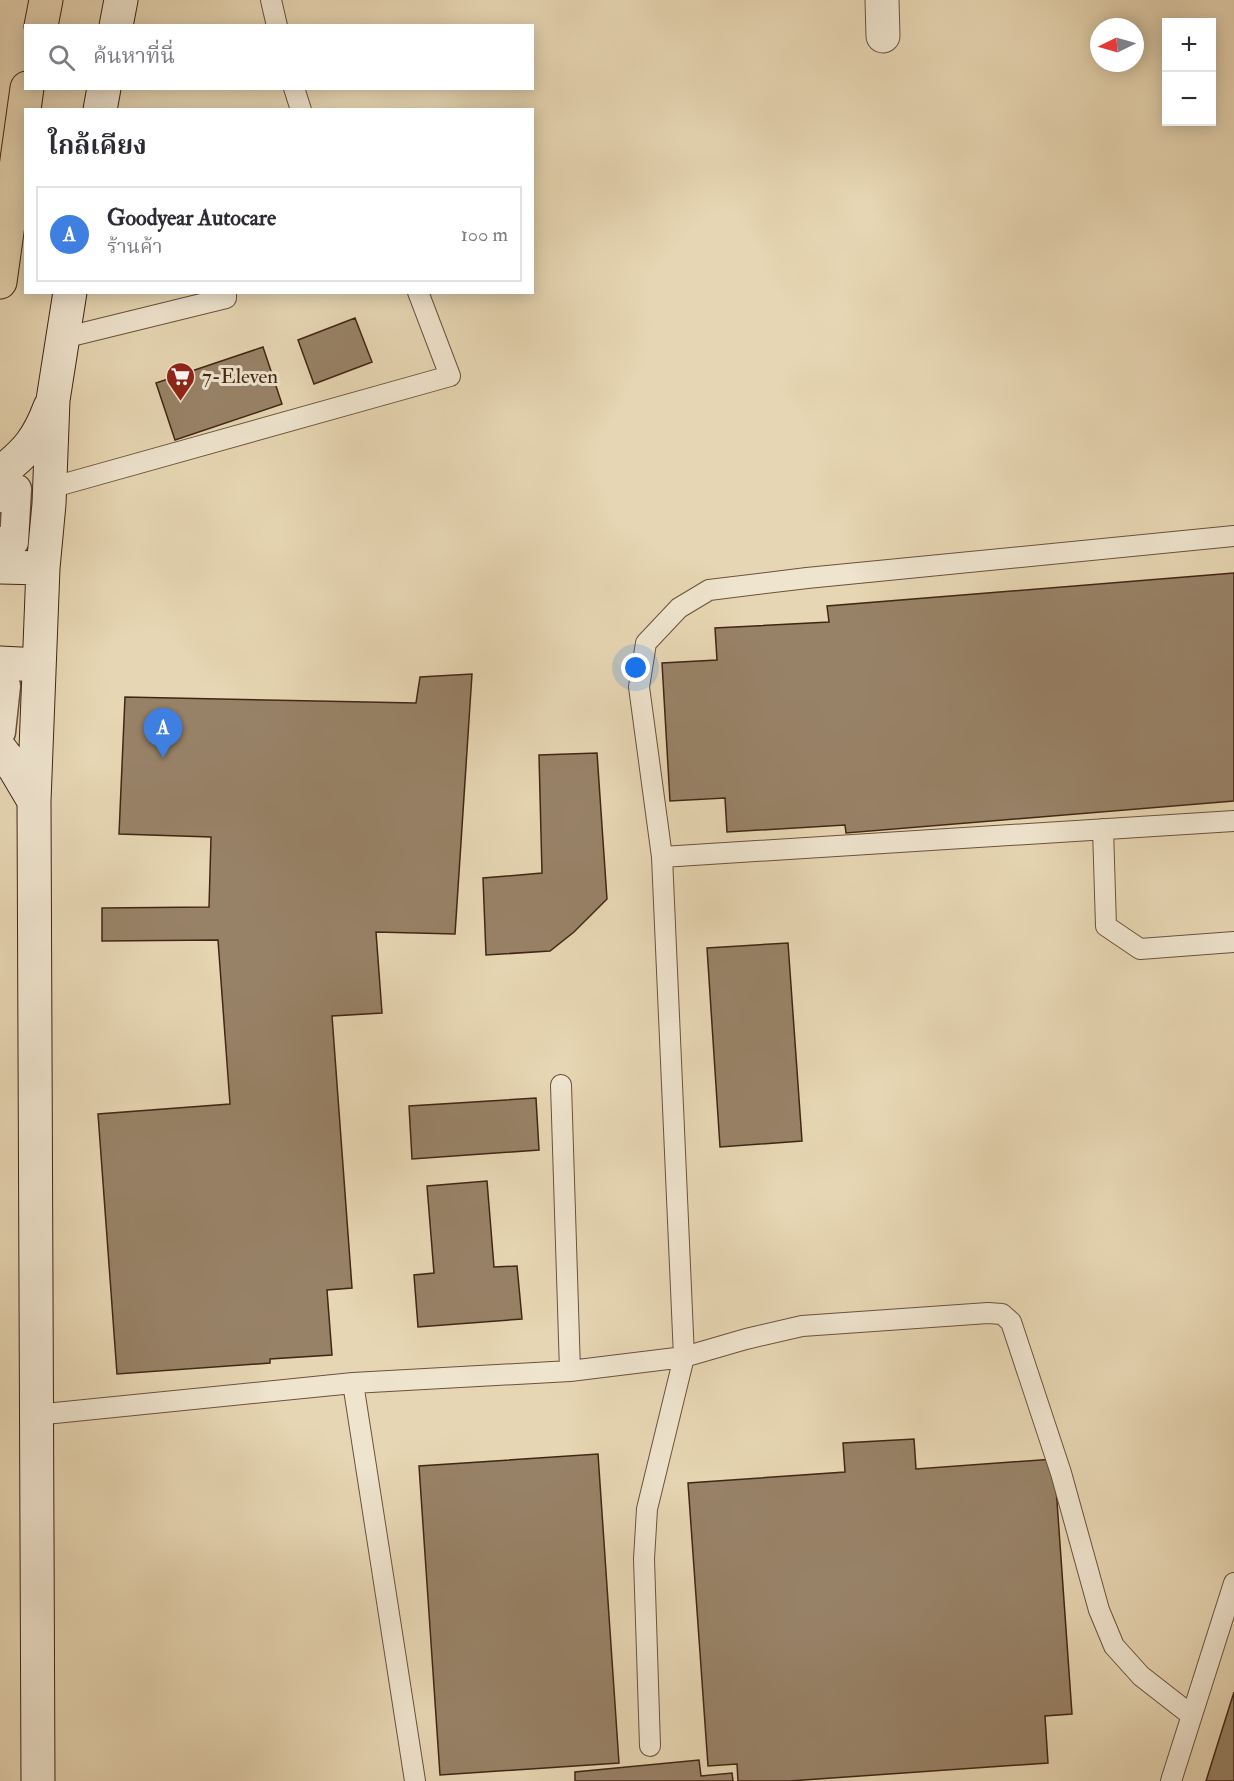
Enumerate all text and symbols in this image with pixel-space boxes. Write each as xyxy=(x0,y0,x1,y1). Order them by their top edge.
north arrow xyxy=(1090,18,1144,72)
map controls xyxy=(1162,18,1216,126)
button: + xyxy=(1162,18,1216,72)
search box xyxy=(24,24,534,90)
icon: search xyxy=(45,41,78,74)
text: ค้นหาที่นี่ xyxy=(93,42,175,70)
button: − xyxy=(1162,72,1216,126)
text: ใกล้เคียง xyxy=(48,130,147,162)
text: Goodyear Autocare xyxy=(107,204,276,232)
text: A xyxy=(63,222,76,247)
text: 100 m xyxy=(461,222,508,247)
text: ร้านค้า xyxy=(107,234,162,259)
supermarket icon: 7-Eleven xyxy=(165,360,197,402)
place label: 7-Eleven xyxy=(202,363,278,390)
your location xyxy=(621,653,650,682)
pin: A xyxy=(144,708,182,758)

